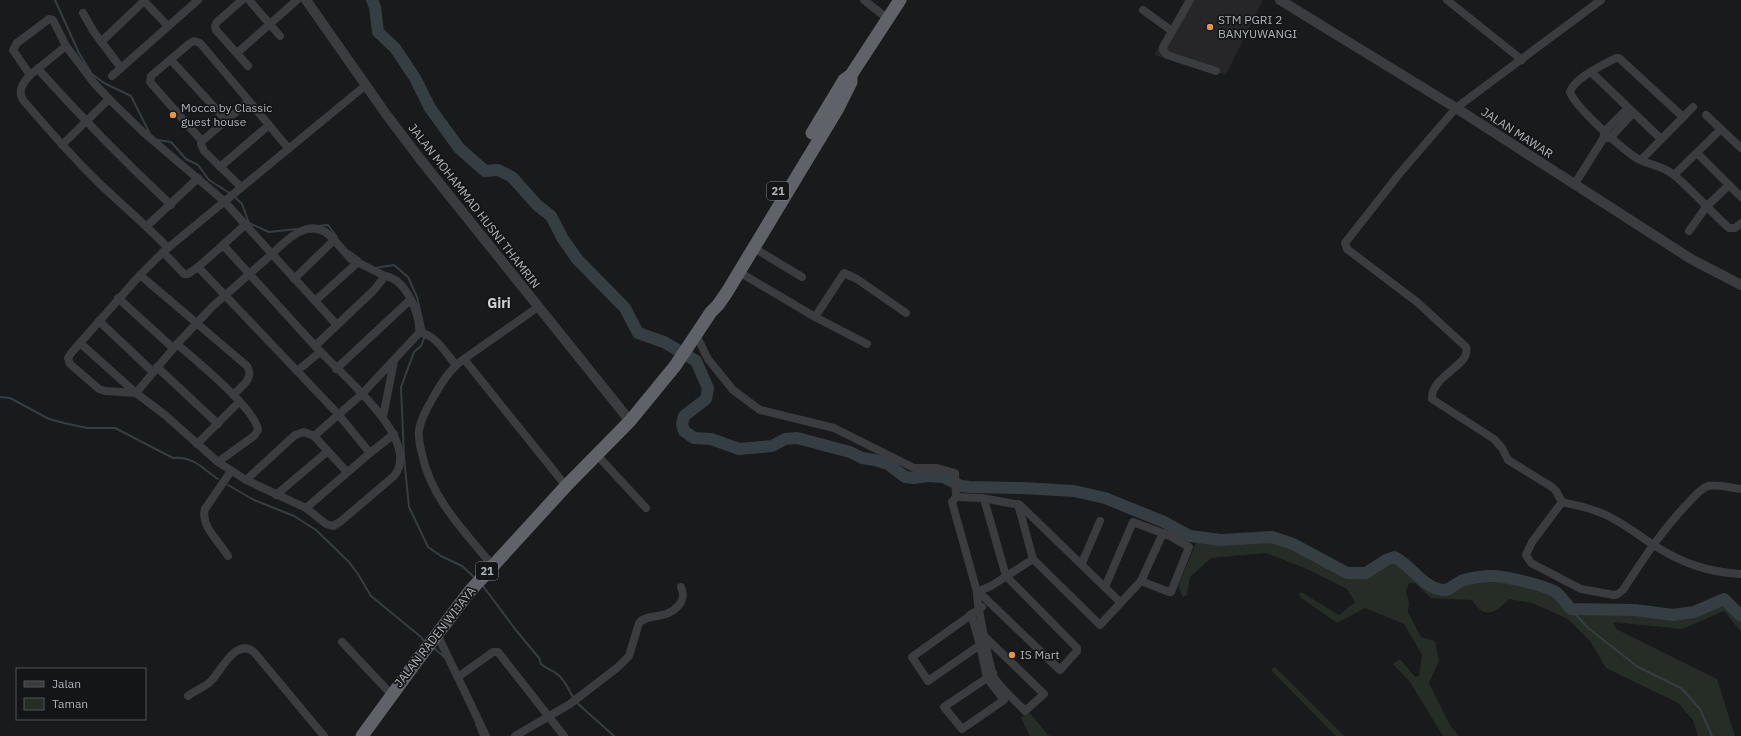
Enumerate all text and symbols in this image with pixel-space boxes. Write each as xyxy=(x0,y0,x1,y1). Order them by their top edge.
place label: STM PGRI 2 BANYUWANGI xyxy=(1218,12,1297,41)
marker: STM PGRI 2 BANYUWANGI xyxy=(1205,22,1215,32)
place label: Mocca by Classic guest house xyxy=(181,100,272,129)
street label: JALAN MAWAR xyxy=(1479,104,1556,161)
marker: Mocca by Classic guest house xyxy=(168,110,178,120)
street label: JALAN MOHAMMAD HUSNI THAMRIN xyxy=(405,120,543,291)
road number: 21 xyxy=(767,182,789,200)
district label: Giri xyxy=(487,294,511,312)
road number: 21 xyxy=(476,562,498,580)
street label: JALAN RADEN WIJAYA xyxy=(391,583,479,690)
place label: IS Mart xyxy=(1020,647,1059,662)
marker: IS Mart xyxy=(1007,650,1017,660)
legend xyxy=(16,668,146,720)
text: Jalan xyxy=(52,676,81,691)
text: Taman xyxy=(52,696,88,711)

